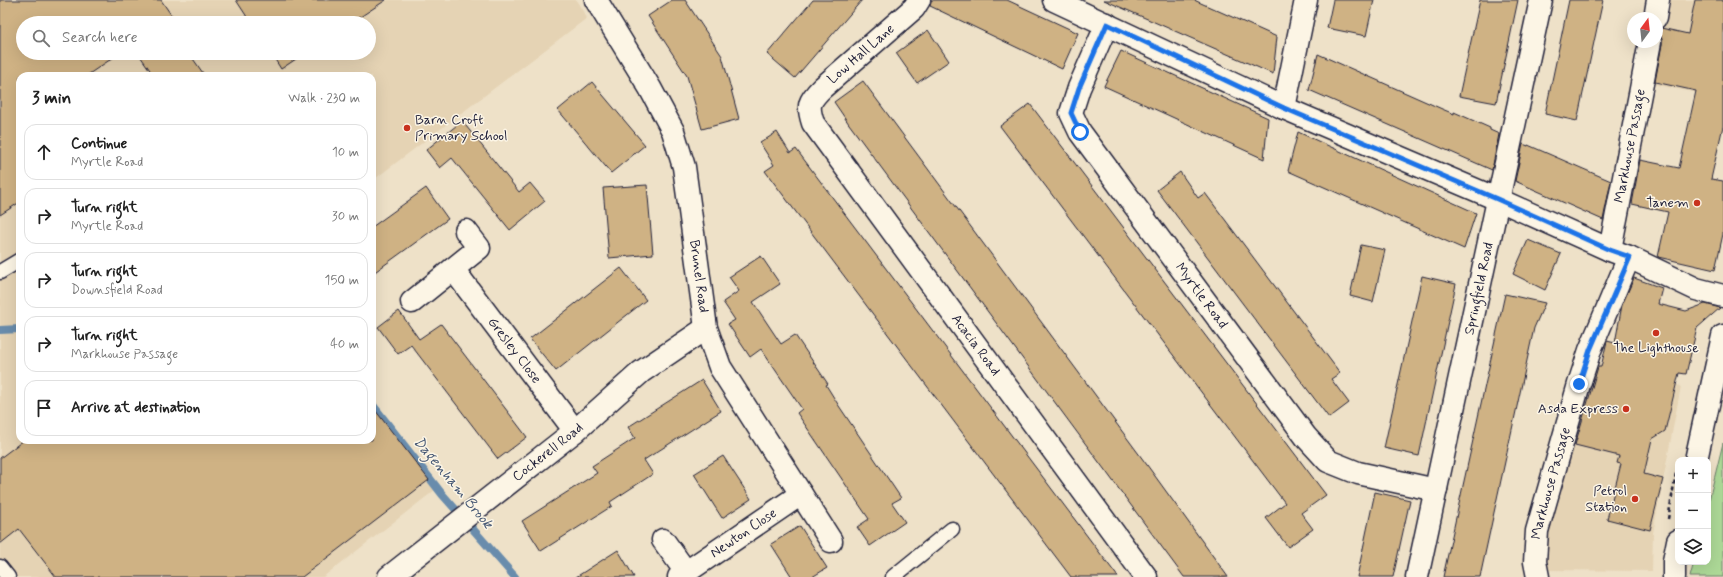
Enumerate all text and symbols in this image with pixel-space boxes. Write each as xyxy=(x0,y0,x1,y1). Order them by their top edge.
north arrow xyxy=(1627,12,1663,48)
search box xyxy=(16,16,376,60)
street label: Low Hall Lane xyxy=(824,20,898,88)
icon: search xyxy=(30,27,52,49)
text: Search here xyxy=(62,28,138,48)
text: 3 min xyxy=(32,87,71,109)
street label: Markhouse Passage xyxy=(1610,87,1651,204)
text: Walk · 230 m xyxy=(288,90,360,107)
place label: Barn Croft Primary School xyxy=(415,111,508,145)
marker: Barn Croft Primary School xyxy=(402,123,412,133)
route start xyxy=(1071,123,1089,141)
text: Continue xyxy=(71,134,127,154)
icon: ahead xyxy=(33,141,55,163)
text: 10 m xyxy=(332,144,359,161)
text: Myrtle Road xyxy=(71,154,143,171)
place label: Tanem xyxy=(1646,194,1689,212)
text: Turn right xyxy=(71,198,138,218)
marker: Tanem xyxy=(1692,198,1702,208)
icon: right xyxy=(33,205,55,227)
text: 30 m xyxy=(332,208,359,225)
text: Myrtle Road xyxy=(71,218,143,235)
street label: Brunel Road xyxy=(685,239,713,314)
street label: Springfield Road xyxy=(1460,241,1498,337)
street label: Myrtle Road xyxy=(1171,259,1232,332)
text: Turn right xyxy=(71,262,138,282)
icon: right xyxy=(33,269,55,291)
text: 150 m xyxy=(325,272,359,289)
text: Downsfield Road xyxy=(71,282,163,299)
street label: Acacia Road xyxy=(947,310,1004,379)
street label: Gresley Close xyxy=(483,314,545,387)
text: Turn right xyxy=(71,326,138,346)
marker: The Lighthouse xyxy=(1651,328,1661,338)
icon: right xyxy=(33,333,55,355)
text: 40 m xyxy=(330,336,359,353)
place label: The Lighthouse xyxy=(1613,339,1699,357)
text: Markhouse Passage xyxy=(71,346,178,363)
route end xyxy=(1570,375,1588,393)
icon: arrive xyxy=(33,397,55,419)
text: Arrive at destination xyxy=(71,398,200,418)
place label: Asda Express xyxy=(1538,400,1618,418)
marker: Asda Express xyxy=(1621,404,1631,414)
street label: Cockerell Road xyxy=(509,419,587,486)
street label: Markhouse Passage xyxy=(1527,425,1575,540)
water label: Dagenham Brook xyxy=(407,433,498,536)
map controls xyxy=(1675,457,1711,565)
button: + xyxy=(1675,457,1711,493)
place label: Petrol Station xyxy=(1586,482,1627,516)
button: − xyxy=(1675,493,1711,529)
marker: Petrol Station xyxy=(1630,494,1640,504)
street label: Newton Close xyxy=(707,504,780,562)
button: layers xyxy=(1675,529,1711,565)

